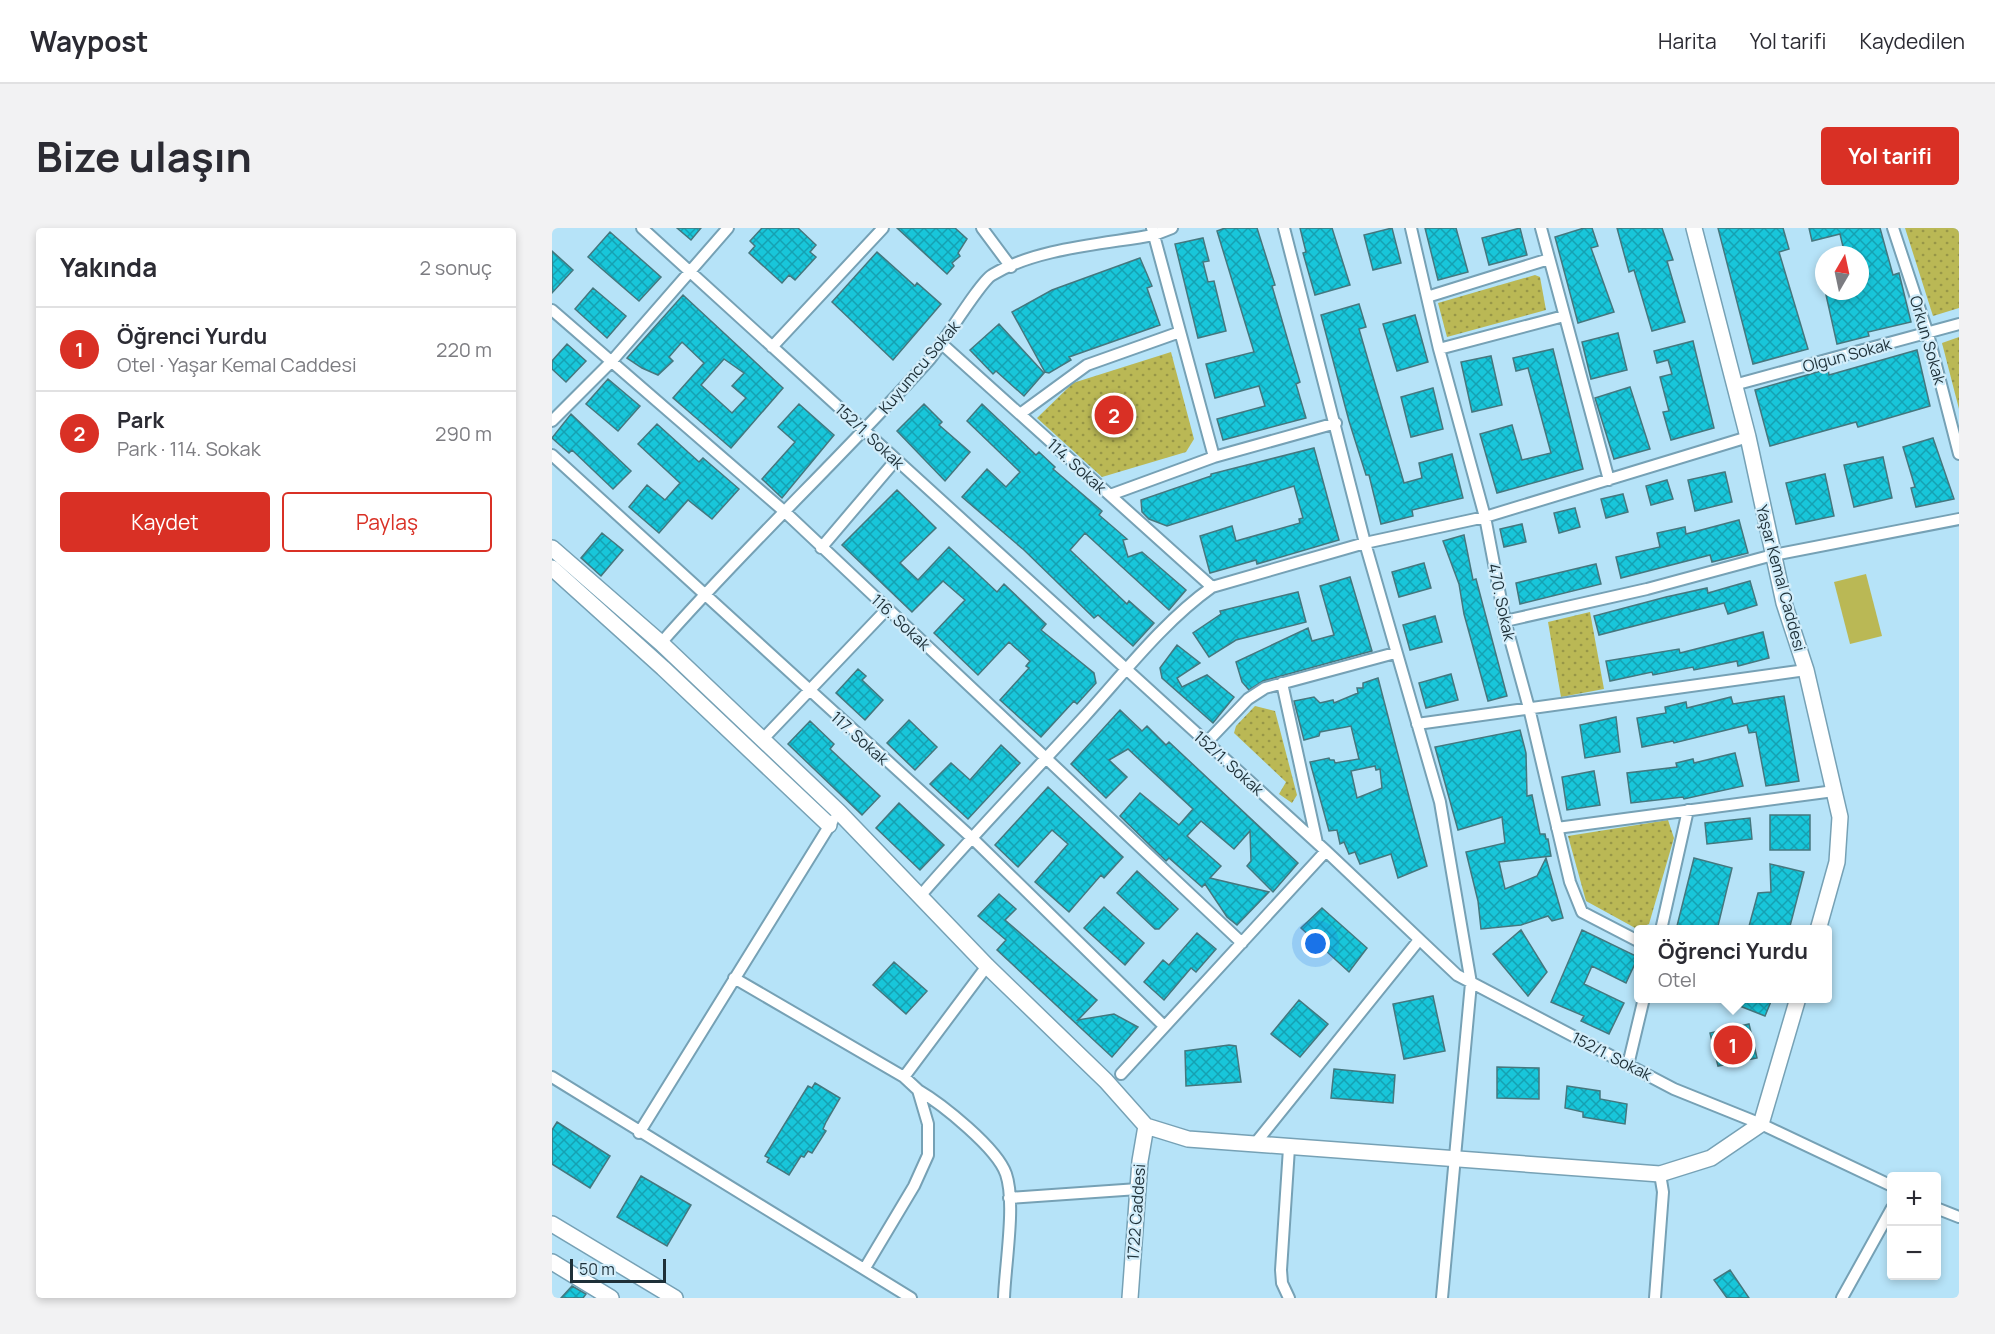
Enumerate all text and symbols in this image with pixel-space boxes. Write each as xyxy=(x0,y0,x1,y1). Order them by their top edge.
text: Waypost xyxy=(30,22,149,60)
text: Harita xyxy=(1658,27,1717,55)
text: Yol tarifi xyxy=(1750,27,1826,55)
text: Kaydedilen xyxy=(1859,27,1965,55)
text: Bize ulaşın xyxy=(36,127,252,185)
button: Yol tarifi xyxy=(1821,127,1959,185)
north arrow xyxy=(1815,246,1869,300)
text: Yakında xyxy=(60,249,157,285)
text: 2 sonuç xyxy=(419,254,492,281)
street label: Orkun Sokak xyxy=(1905,293,1951,388)
street label: Kuyumcu Sokak xyxy=(873,315,965,418)
text: Öğrenci Yurdu xyxy=(117,321,267,351)
street label: Olgun Sokak xyxy=(1800,332,1895,377)
text: 1 xyxy=(75,336,84,363)
text: 220 m xyxy=(436,336,492,363)
text: Otel · Yaşar Kemal Caddesi xyxy=(117,351,357,378)
pin: 2 xyxy=(1094,392,1134,438)
street label: 152/1. Sokak xyxy=(831,398,910,475)
text: Park xyxy=(117,405,164,435)
text: 2 xyxy=(74,420,85,447)
text: 290 m xyxy=(435,420,492,447)
street label: 114. Sokak xyxy=(1043,433,1112,499)
text: Park · 114. Sokak xyxy=(117,435,261,462)
button: Kaydet xyxy=(60,492,270,552)
button: Paylaş xyxy=(282,492,492,552)
street label: Yaşar Kemal Caddesi xyxy=(1751,502,1811,654)
street label: 470. Sokak xyxy=(1483,561,1521,644)
street label: 116. Sokak xyxy=(867,589,936,656)
street label: 117. Sokak xyxy=(826,706,894,771)
street label: 152/1. Sokak xyxy=(1189,726,1270,801)
popup xyxy=(1634,925,1832,1003)
your location xyxy=(1301,929,1330,958)
text: Öğrenci Yurdu xyxy=(1658,936,1808,966)
text: Otel xyxy=(1658,966,1696,993)
pin: 1 xyxy=(1714,1022,1752,1068)
street label: 152/1. Sokak xyxy=(1568,1026,1657,1086)
street label: 1722 Caddesi xyxy=(1122,1163,1150,1261)
map controls xyxy=(1887,1172,1941,1280)
button: + xyxy=(1887,1172,1941,1226)
button: − xyxy=(1887,1226,1941,1280)
scale bar xyxy=(570,1256,666,1284)
text: 50 m xyxy=(579,1258,615,1280)

